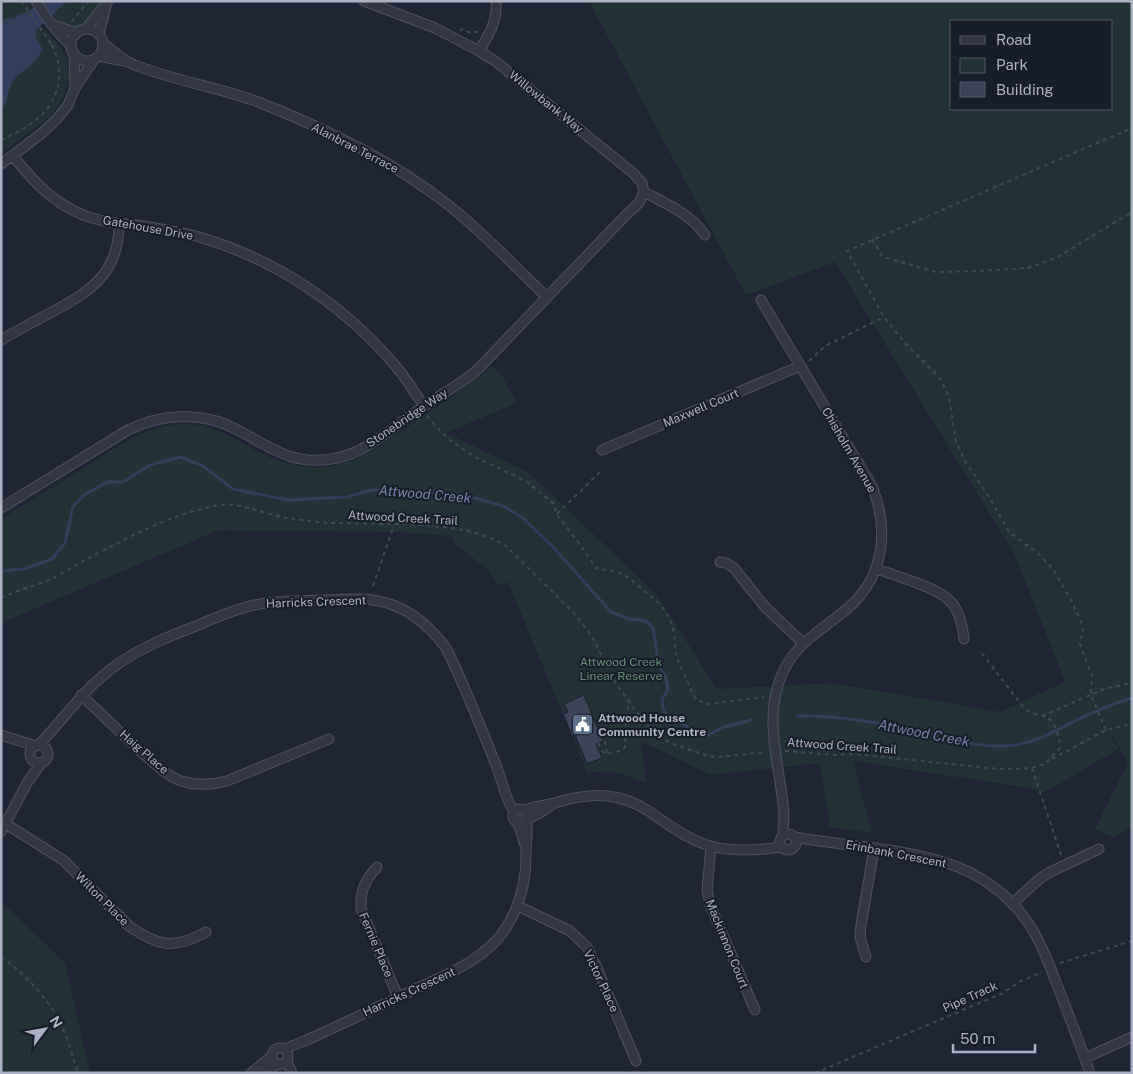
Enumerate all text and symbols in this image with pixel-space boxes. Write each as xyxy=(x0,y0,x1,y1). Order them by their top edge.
legend xyxy=(950,20,1113,110)
text: Road xyxy=(996,31,1032,48)
text: Park xyxy=(996,56,1028,73)
street label: Willowbank Way xyxy=(506,68,586,136)
text: Building xyxy=(996,81,1054,98)
street label: Alanbrae Terrace xyxy=(309,120,401,176)
street label: Gatehouse Drive xyxy=(102,213,194,243)
street label: Stonebridge Way xyxy=(364,385,451,450)
street label: Maxwell Court xyxy=(661,386,741,430)
street label: Chisholm Avenue xyxy=(819,405,879,495)
water label: Attwood Creek xyxy=(378,482,472,506)
street label: Attwood Creek Trail xyxy=(348,508,459,528)
street label: Harricks Crescent xyxy=(266,593,367,611)
park label: Attwood Creek Linear Reserve xyxy=(580,655,663,683)
place label: Attwood House Community Centre xyxy=(598,711,706,739)
public building icon: Attwood House Community Centre xyxy=(570,713,594,737)
water label: Attwood Creek xyxy=(877,716,972,750)
street label: Haig Place xyxy=(117,727,171,777)
street label: Attwood Creek Trail xyxy=(787,735,898,757)
street label: Erinbank Crescent xyxy=(844,837,948,871)
street label: Wilton Place xyxy=(72,869,132,929)
street label: Mackinnon Court xyxy=(703,897,751,991)
street label: Fernie Place xyxy=(356,910,396,980)
street label: Victor Place xyxy=(580,948,622,1015)
street label: Harricks Crescent xyxy=(361,964,458,1020)
street label: Pipe Track xyxy=(940,979,1000,1015)
north arrow xyxy=(20,1004,70,1054)
text: N xyxy=(46,1013,66,1031)
scale bar xyxy=(953,1022,1036,1054)
text: 50 m xyxy=(960,1030,995,1047)

